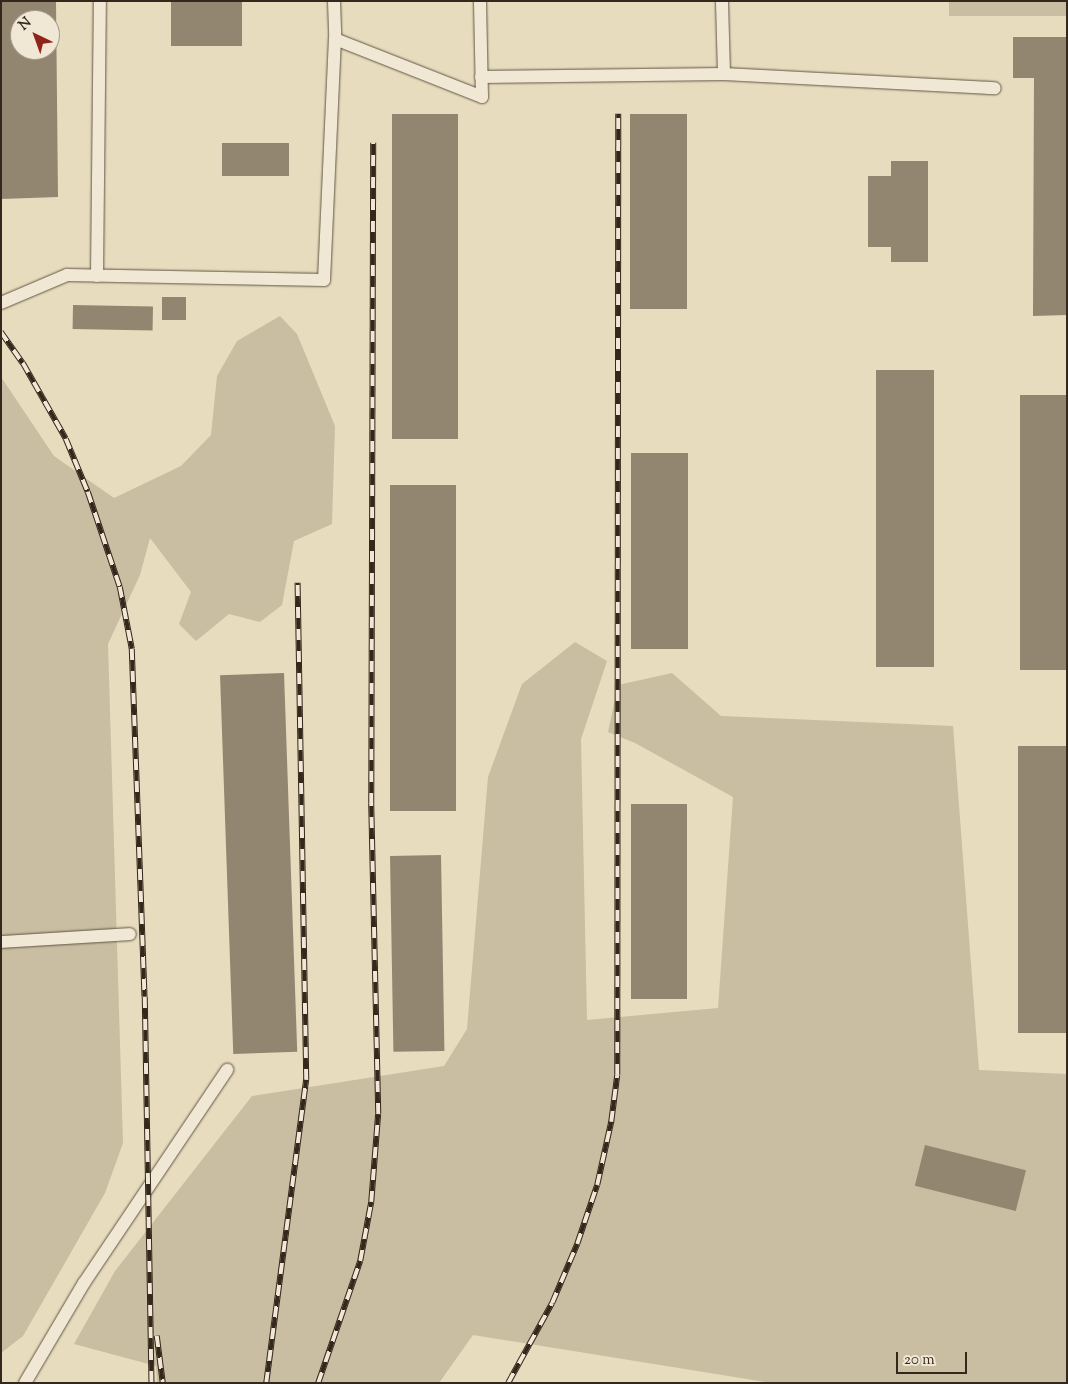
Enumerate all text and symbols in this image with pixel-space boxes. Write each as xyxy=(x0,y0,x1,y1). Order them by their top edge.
north arrow xyxy=(10,10,60,60)
text: N xyxy=(15,13,36,36)
scale bar xyxy=(898,1342,969,1374)
text: 20 m xyxy=(904,1350,935,1371)

